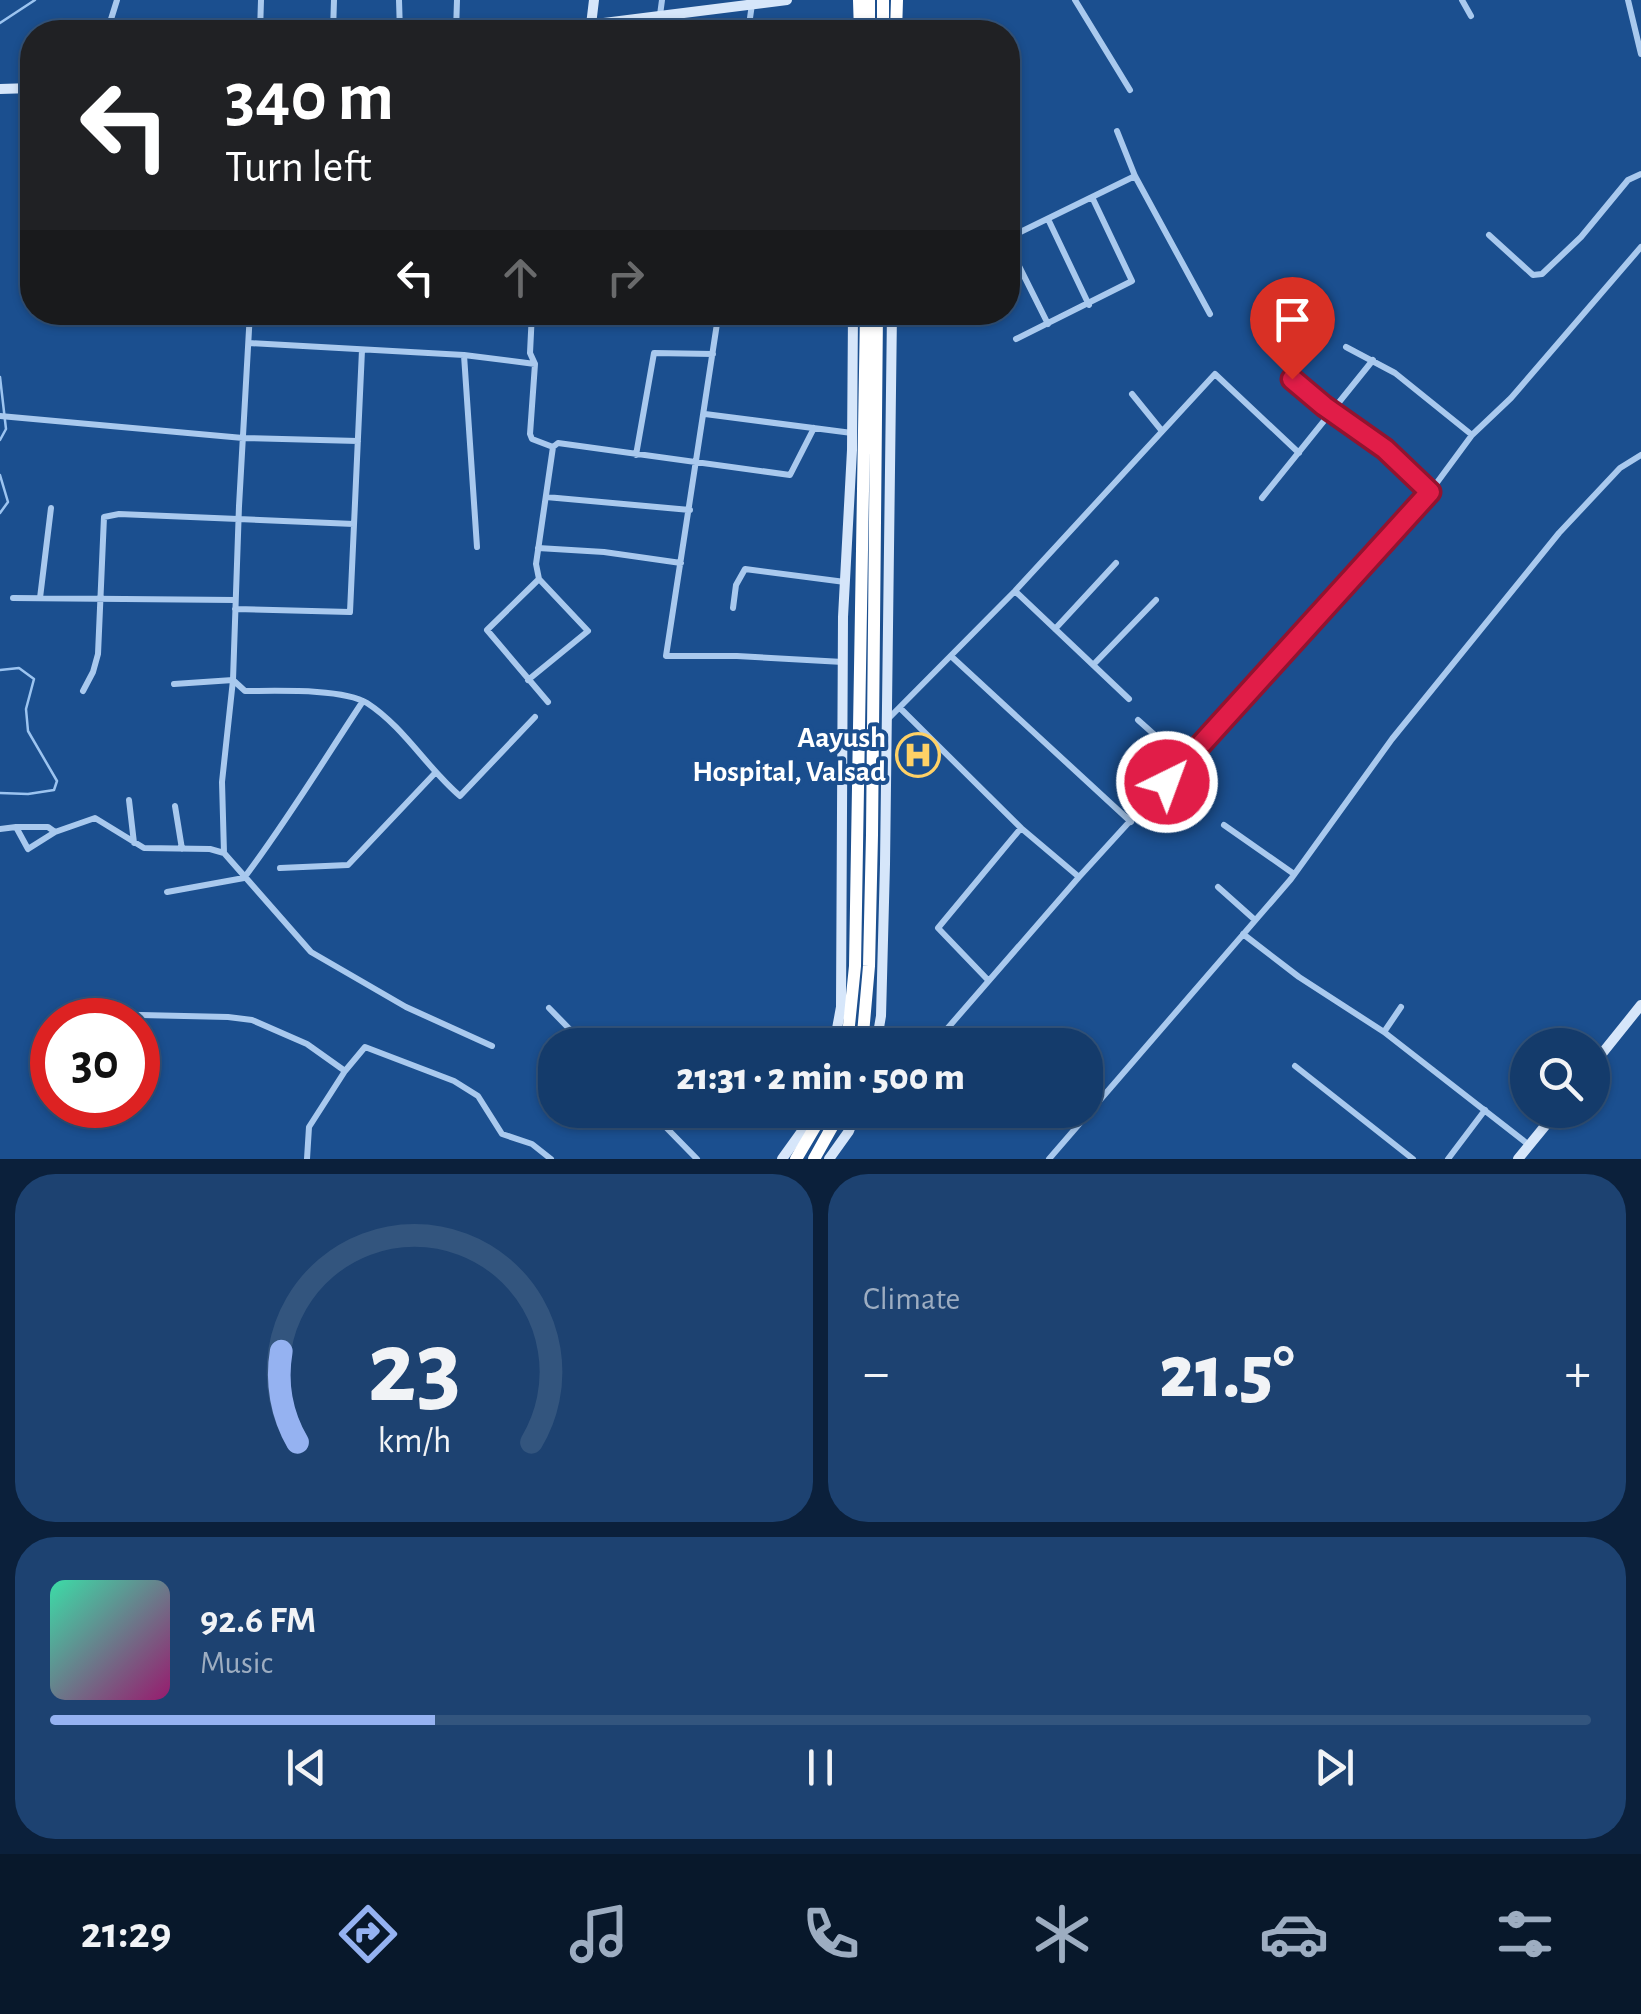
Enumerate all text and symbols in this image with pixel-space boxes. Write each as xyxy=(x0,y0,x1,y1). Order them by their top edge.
icon: left xyxy=(60,60,190,190)
text: 340 m xyxy=(225,63,394,133)
text: Turn left xyxy=(225,145,372,190)
icon: left xyxy=(388,250,443,305)
icon: ahead xyxy=(493,250,548,305)
icon: right xyxy=(598,250,653,305)
pin xyxy=(1250,277,1335,380)
icon: arrive xyxy=(1265,292,1320,347)
place label: Aayush Hospital, Valsad xyxy=(692,723,886,787)
position arrow xyxy=(1115,730,1219,834)
hospital icon: Aayush Hospital, Valsad xyxy=(895,732,941,778)
speed limit sign: 30 xyxy=(30,998,160,1128)
map controls xyxy=(1510,1028,1610,1128)
button: search xyxy=(1510,1028,1610,1128)
text: 21:31 · 2 min · 500 m xyxy=(676,1059,965,1097)
text: Climate xyxy=(863,1283,960,1315)
text: 23 xyxy=(367,1317,461,1421)
text: 21.5° xyxy=(1159,1336,1295,1411)
text: − xyxy=(863,1346,889,1401)
text: + xyxy=(1565,1346,1591,1401)
text: km/h xyxy=(377,1423,451,1459)
text: 92.6 FM xyxy=(200,1602,316,1640)
text: Music xyxy=(200,1647,273,1679)
icon: previous xyxy=(279,1740,334,1795)
icon: pause xyxy=(793,1740,848,1795)
icon: next xyxy=(1307,1740,1362,1795)
icon: directions xyxy=(333,1899,403,1969)
icon: music xyxy=(564,1899,634,1969)
icon: phone xyxy=(796,1899,866,1969)
icon: climate xyxy=(1027,1899,1097,1969)
icon: car xyxy=(1259,1899,1329,1969)
icon: filters xyxy=(1490,1899,1560,1969)
text: 21:29 xyxy=(81,1911,171,1956)

